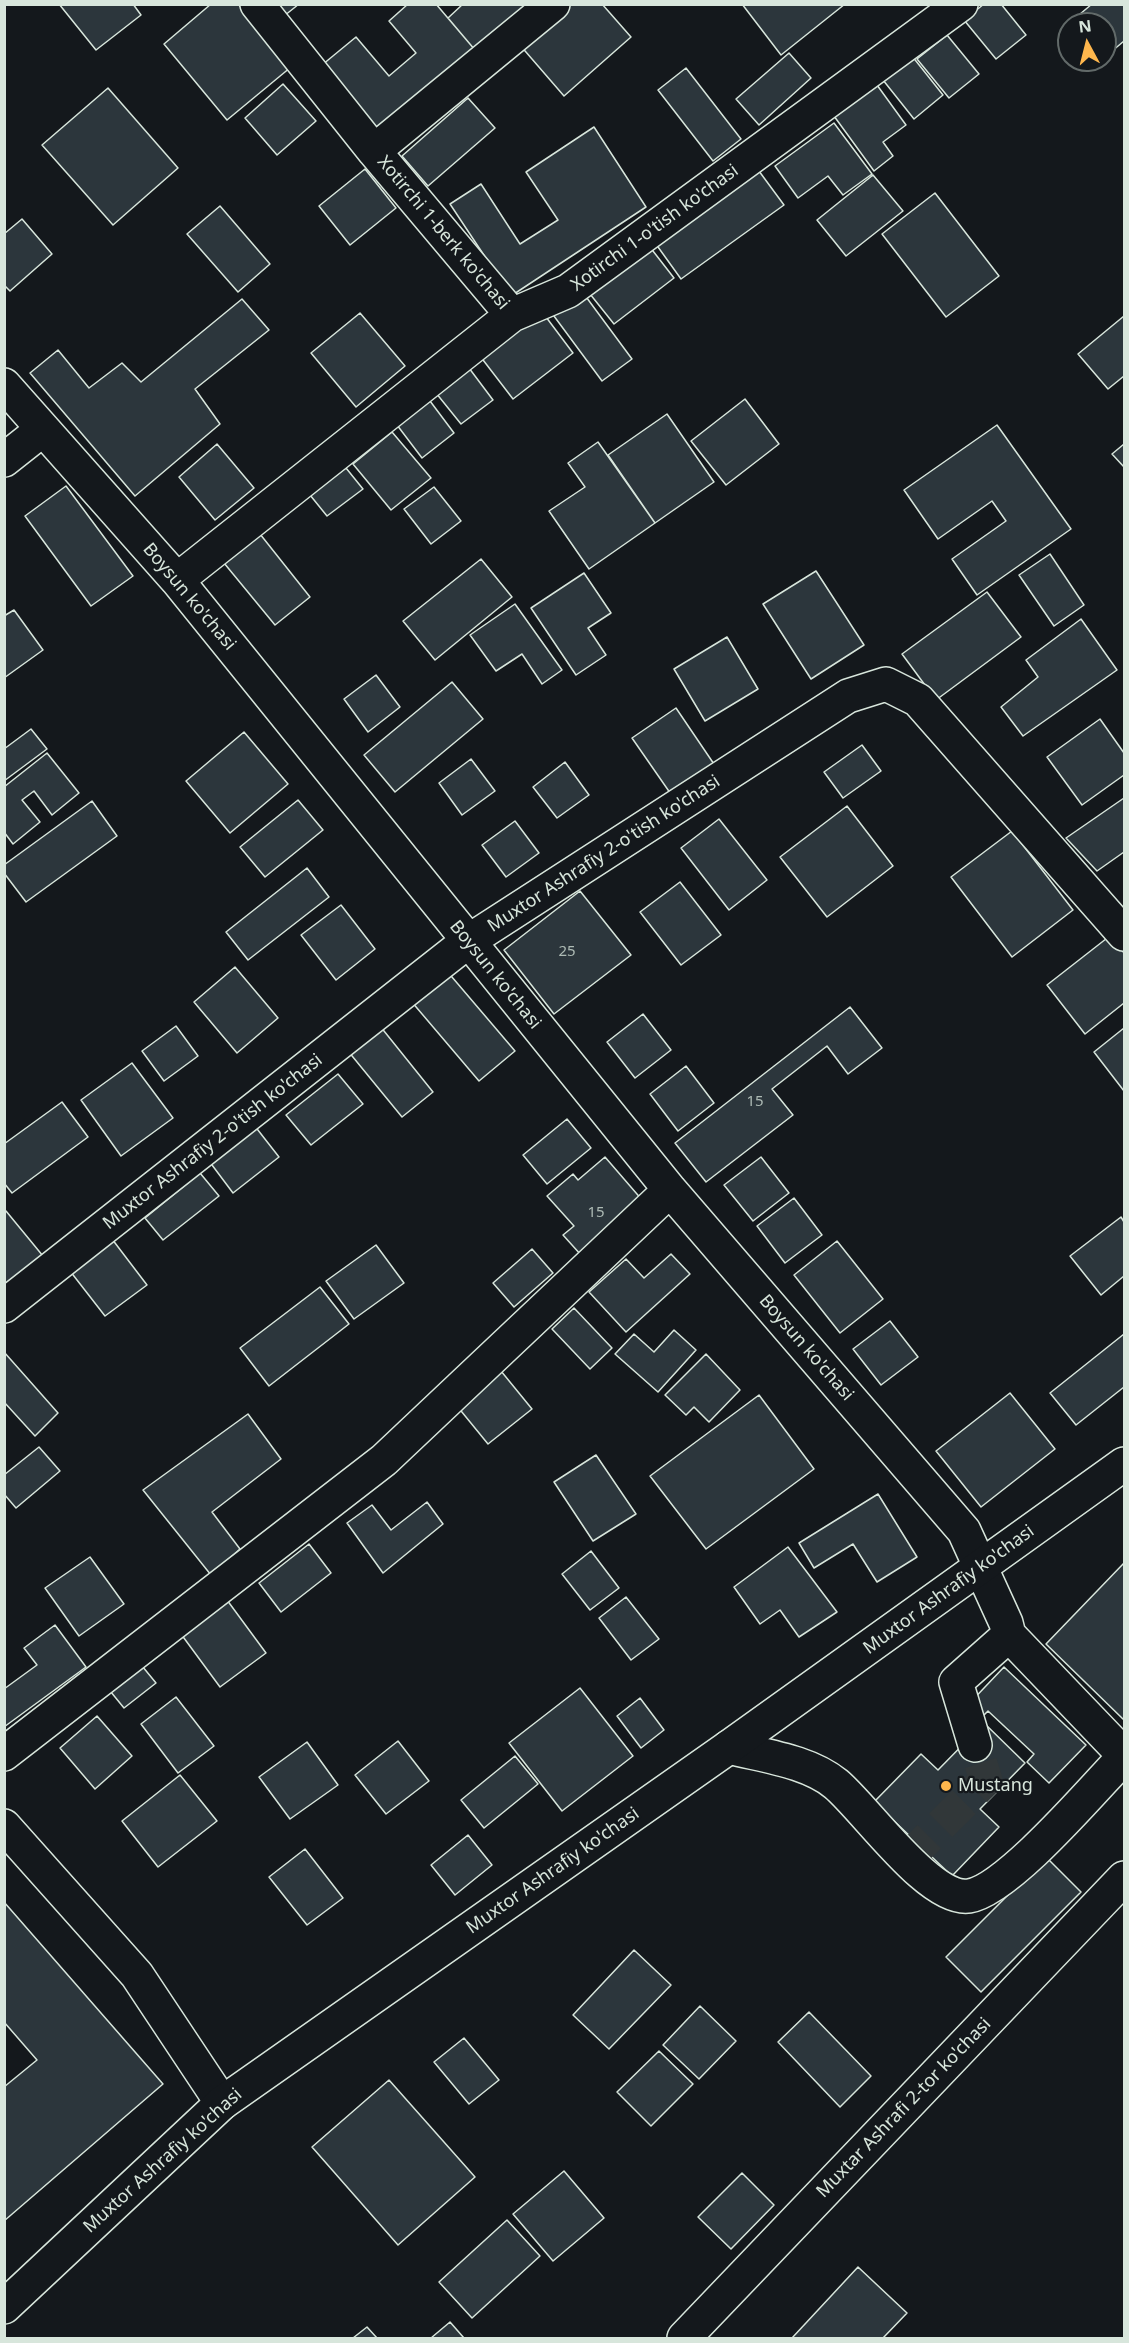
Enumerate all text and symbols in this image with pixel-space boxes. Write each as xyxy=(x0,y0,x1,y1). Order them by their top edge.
north arrow xyxy=(1057,12,1117,72)
text: N xyxy=(1077,14,1093,38)
street label: Xotirchi 1-berk ko'chasi xyxy=(372,152,514,314)
street label: Xotirchi 1-o'tish ko'chasi xyxy=(567,160,743,296)
street label: Boysun ko'chasi xyxy=(138,539,240,655)
street label: Muxtor Ashrafiy 2-o'tish ko'chasi xyxy=(484,771,724,937)
street label: Boysun ko'chasi xyxy=(445,916,545,1034)
house number: 25 xyxy=(558,943,576,961)
street label: Muxtor Ashrafiy 2-o'tish ko'chasi xyxy=(99,1050,327,1234)
house number: 15 xyxy=(746,1093,764,1111)
house number: 15 xyxy=(587,1204,605,1222)
street label: Boysun ko'chasi xyxy=(754,1291,858,1405)
street label: Muxtor Ashrafiy ko'chasi xyxy=(859,1521,1039,1659)
place label: Mustang xyxy=(958,1775,1033,1797)
marker: Mustang xyxy=(939,1779,953,1793)
street label: Muxtor Ashrafiy ko'chasi xyxy=(462,1803,644,1939)
street label: Muxtar Ashrafi 2-tor ko'chasi xyxy=(812,2014,996,2202)
street label: Muxtor Ashrafiy ko'chasi xyxy=(79,2084,247,2238)

